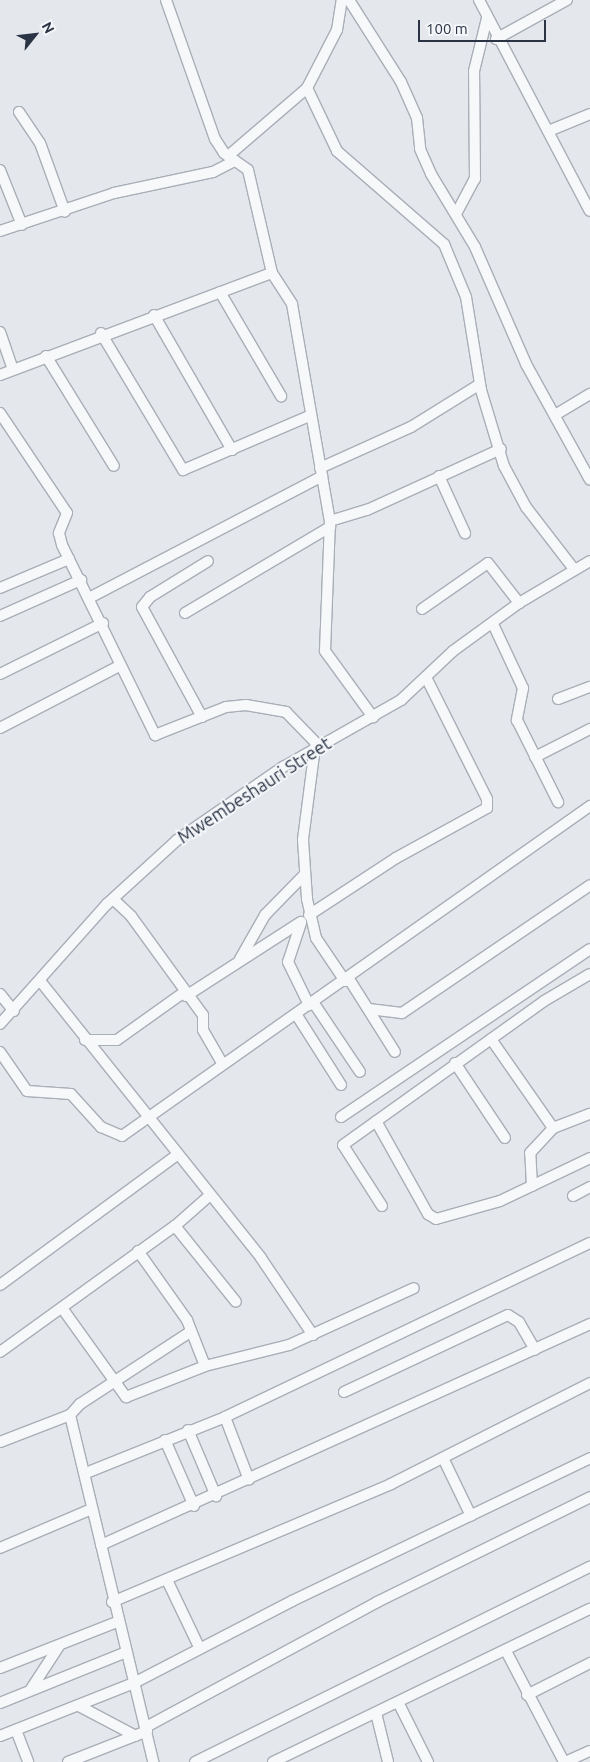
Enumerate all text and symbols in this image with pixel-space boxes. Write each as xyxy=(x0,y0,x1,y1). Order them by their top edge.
north arrow xyxy=(10,10,60,60)
scale bar xyxy=(420,10,548,42)
text: N xyxy=(39,19,58,36)
text: 100 m xyxy=(426,20,468,37)
street label: Mwembeshauri Street xyxy=(173,732,335,848)

